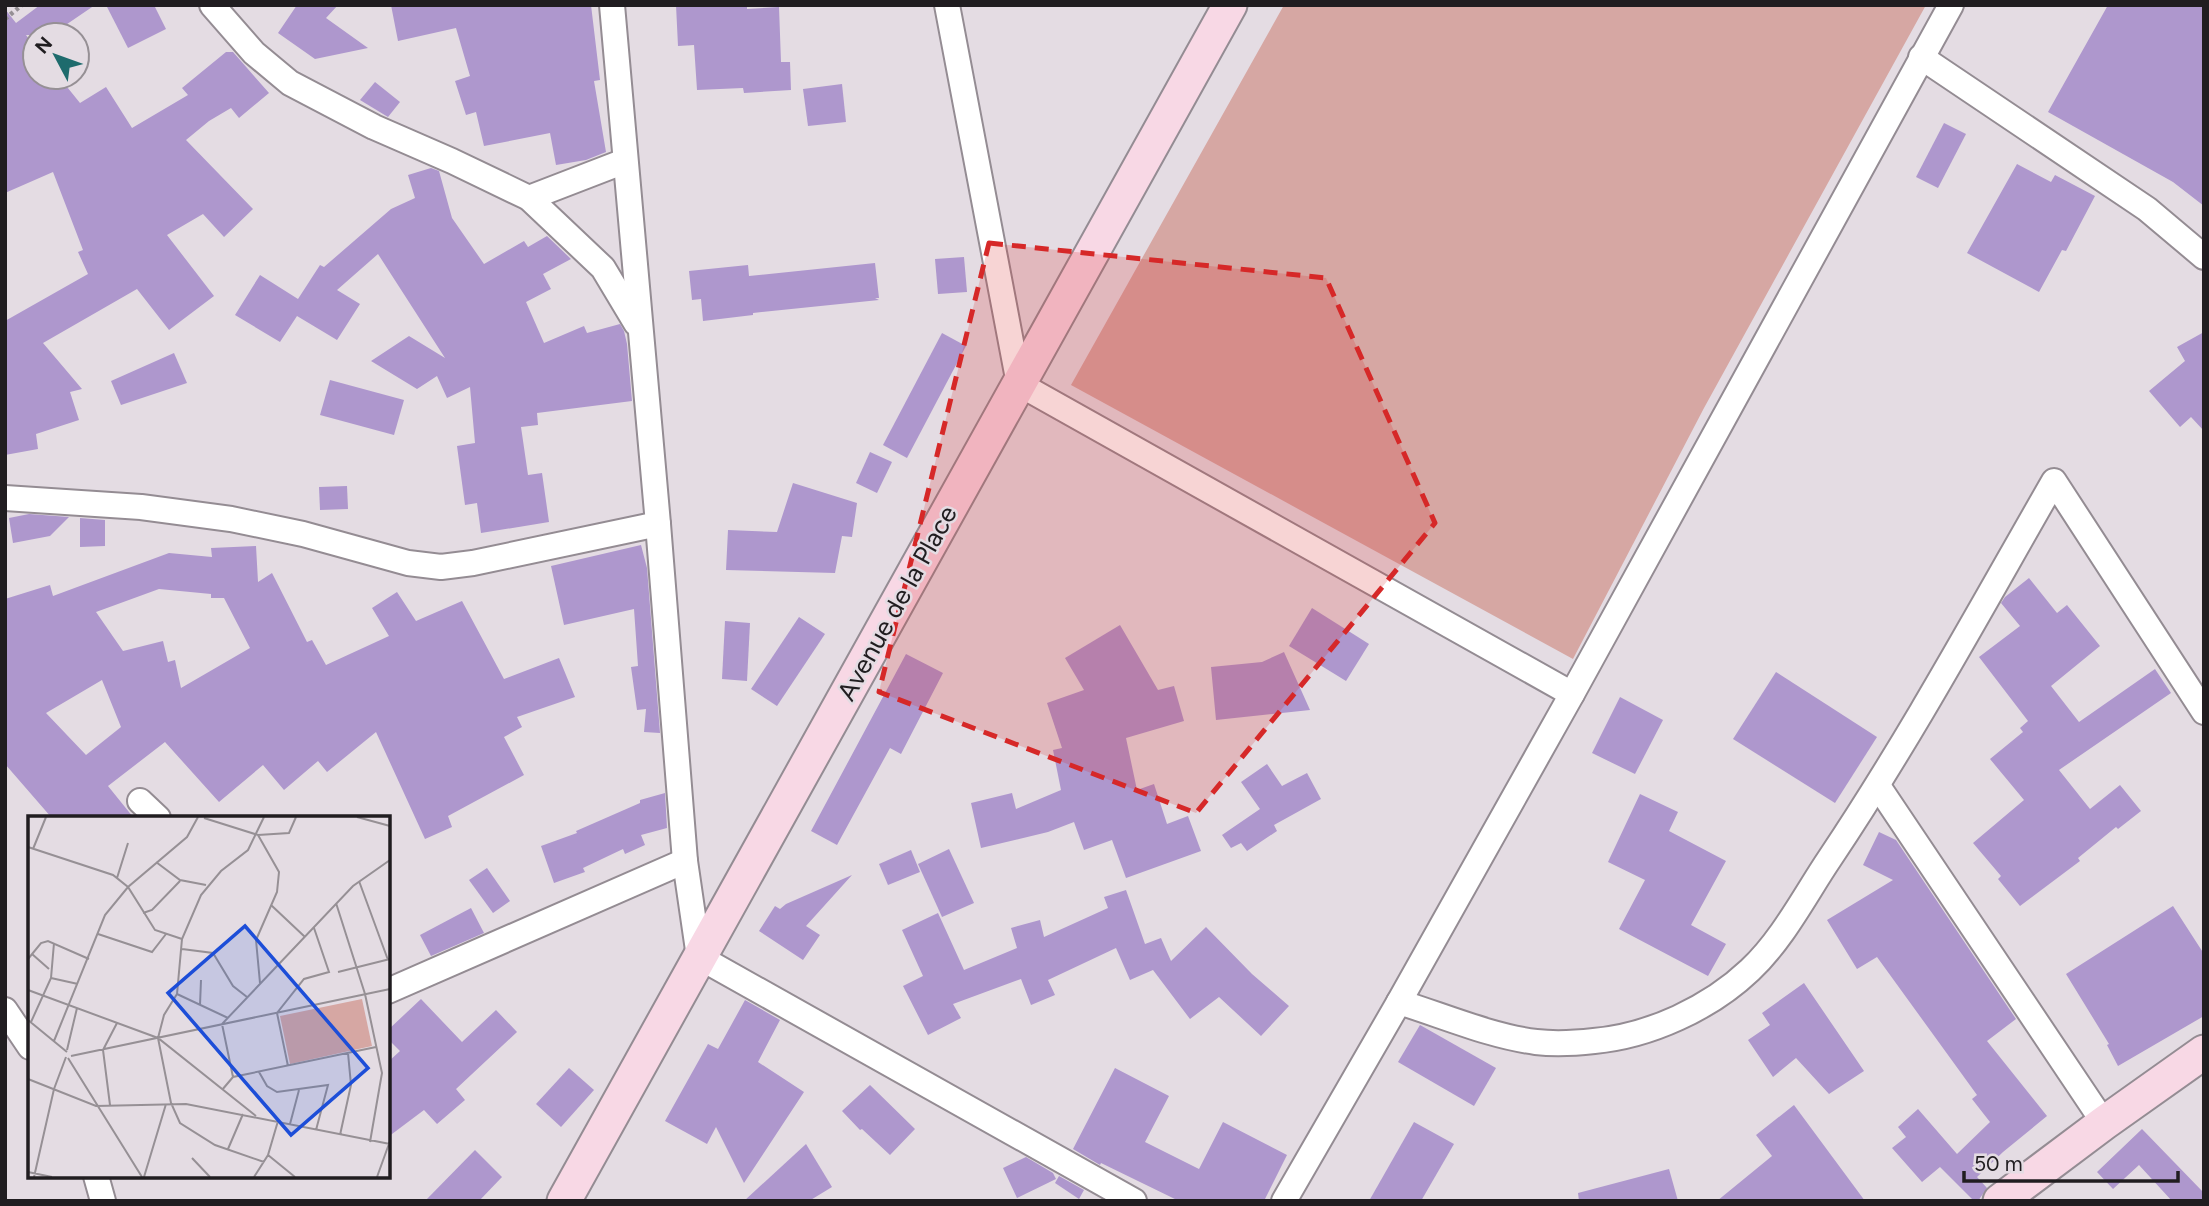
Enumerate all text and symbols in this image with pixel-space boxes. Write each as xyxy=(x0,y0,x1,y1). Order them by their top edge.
north arrow xyxy=(21,21,91,91)
text: N xyxy=(30,32,57,58)
street label: Avenue de la Place xyxy=(830,500,964,706)
inset map xyxy=(28,816,390,1178)
scale bar xyxy=(1964,1140,2178,1184)
text: 50 m xyxy=(1974,1151,2023,1176)

